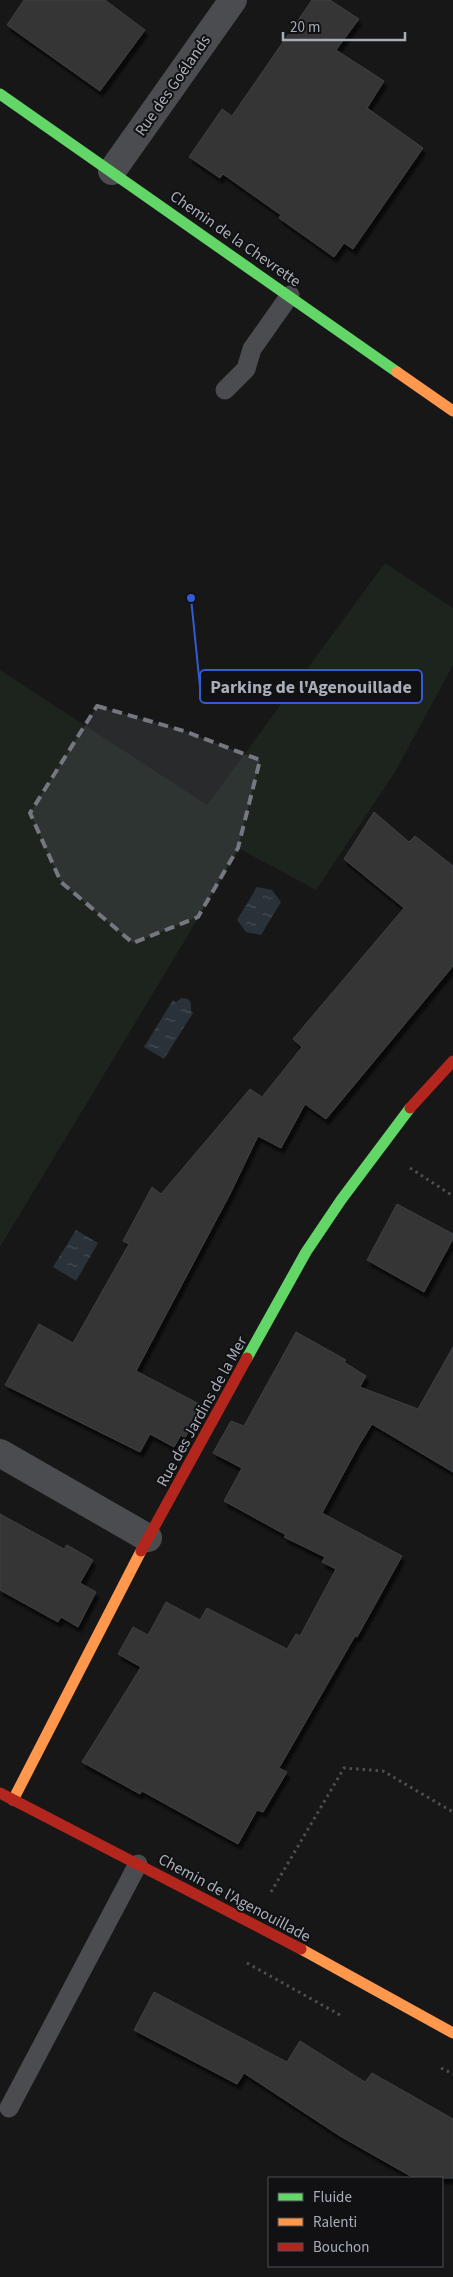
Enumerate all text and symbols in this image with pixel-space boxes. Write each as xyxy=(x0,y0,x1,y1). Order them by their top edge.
scale bar xyxy=(283,10,406,42)
text: 20 m xyxy=(290,17,320,38)
street label: Rue des Goélands xyxy=(130,30,216,140)
street label: Chemin de la Chevrette xyxy=(166,185,305,292)
callout: Parking de l'Agenouillade xyxy=(200,670,422,703)
text: Parking de l'Agenouillade xyxy=(210,675,412,700)
street label: Rue des Jardins de la Mer xyxy=(151,1332,253,1491)
street label: Chemin de l'Agenouillade xyxy=(154,1848,315,1947)
legend xyxy=(268,2177,443,2267)
text: Fluide xyxy=(313,2187,352,2208)
text: Ralenti xyxy=(313,2212,357,2233)
text: Bouchon xyxy=(313,2237,369,2258)

